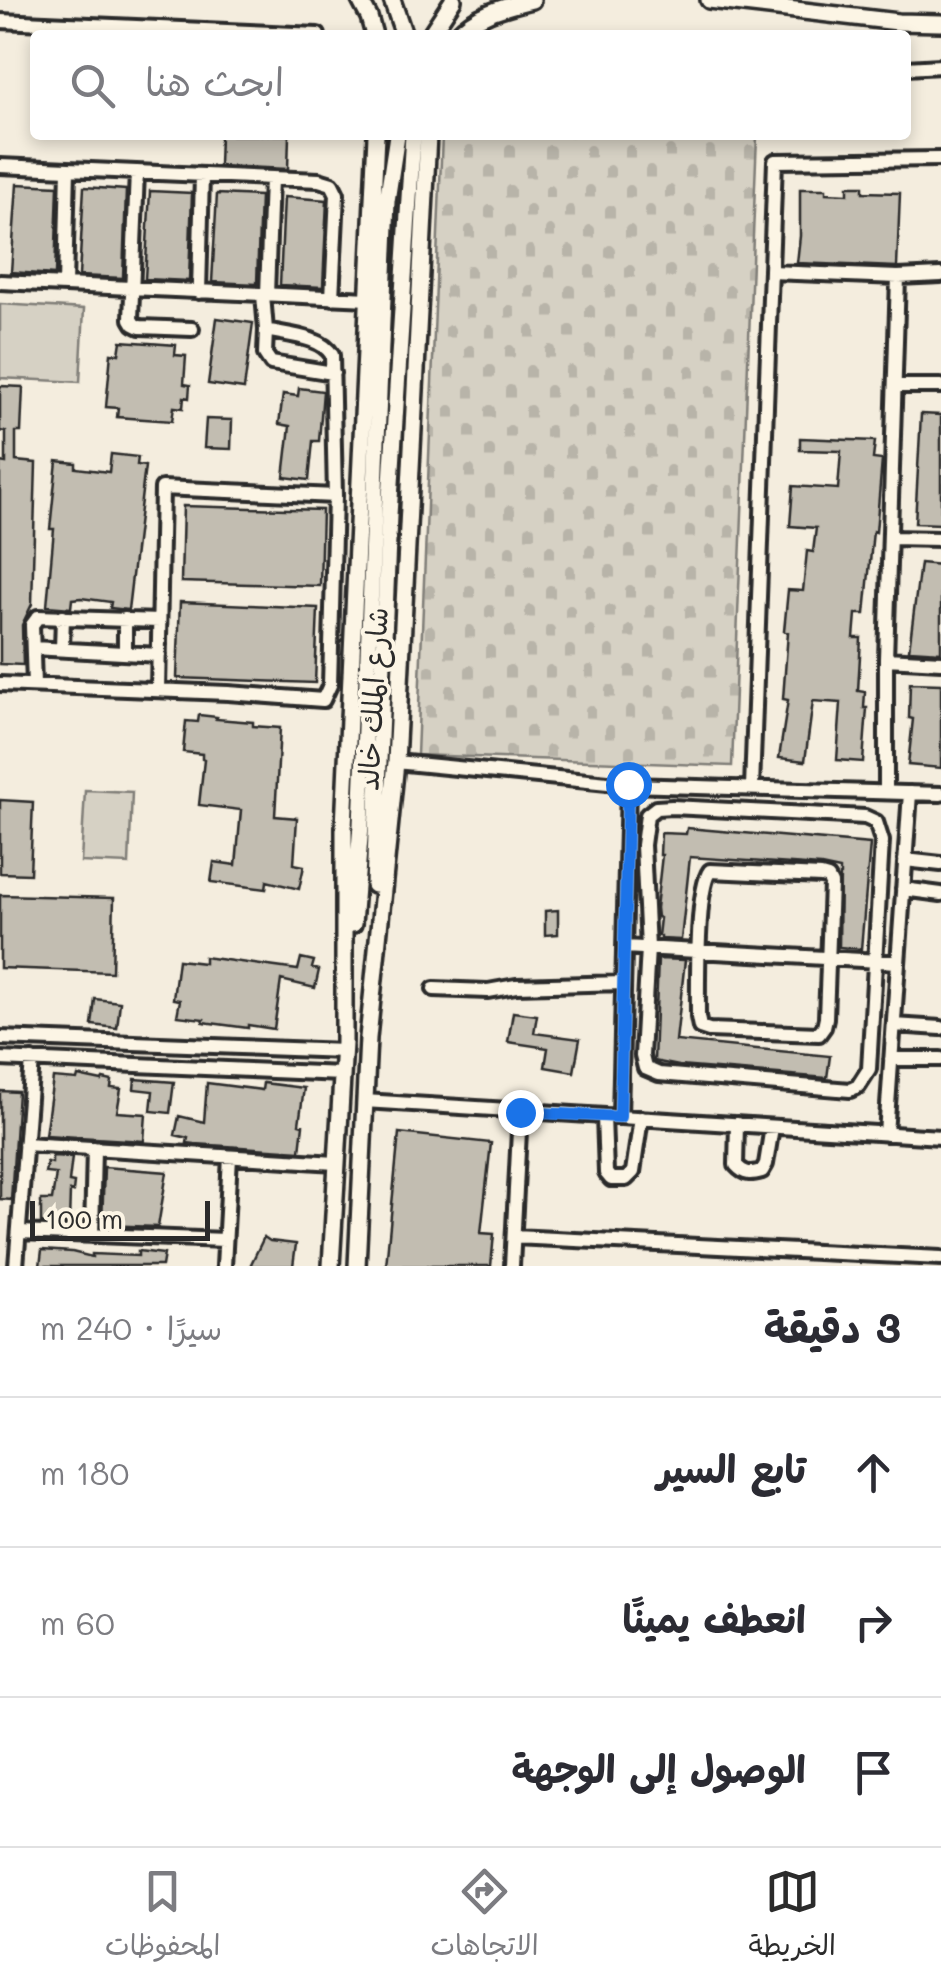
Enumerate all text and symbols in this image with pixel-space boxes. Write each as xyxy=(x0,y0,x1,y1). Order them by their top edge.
search box xyxy=(30,30,911,140)
text: ابحث هنا xyxy=(145,56,284,106)
icon: search xyxy=(65,58,120,113)
street label: شارع الملك خالد xyxy=(349,606,398,792)
route start xyxy=(606,762,652,808)
route end xyxy=(498,1090,544,1136)
scale bar xyxy=(30,1196,210,1240)
text: 100 m xyxy=(45,1200,123,1236)
text: 3 دقيقة xyxy=(764,1299,901,1354)
text: سيرًا · 240 m xyxy=(40,1306,222,1348)
text: تابع السير xyxy=(657,1443,806,1493)
icon: ahead xyxy=(846,1445,901,1500)
text: 180 m xyxy=(40,1451,129,1493)
text: انعطف يمينًا xyxy=(623,1593,806,1643)
icon: right xyxy=(846,1595,901,1650)
text: 60 m xyxy=(40,1601,115,1643)
text: الوصول إلى الوجهة xyxy=(511,1743,806,1793)
icon: arrive xyxy=(846,1745,901,1800)
tab: المحفوظات xyxy=(105,1864,220,1970)
tab: الاتجاهات xyxy=(430,1864,539,1970)
tab: الخريطة xyxy=(749,1864,836,1970)

